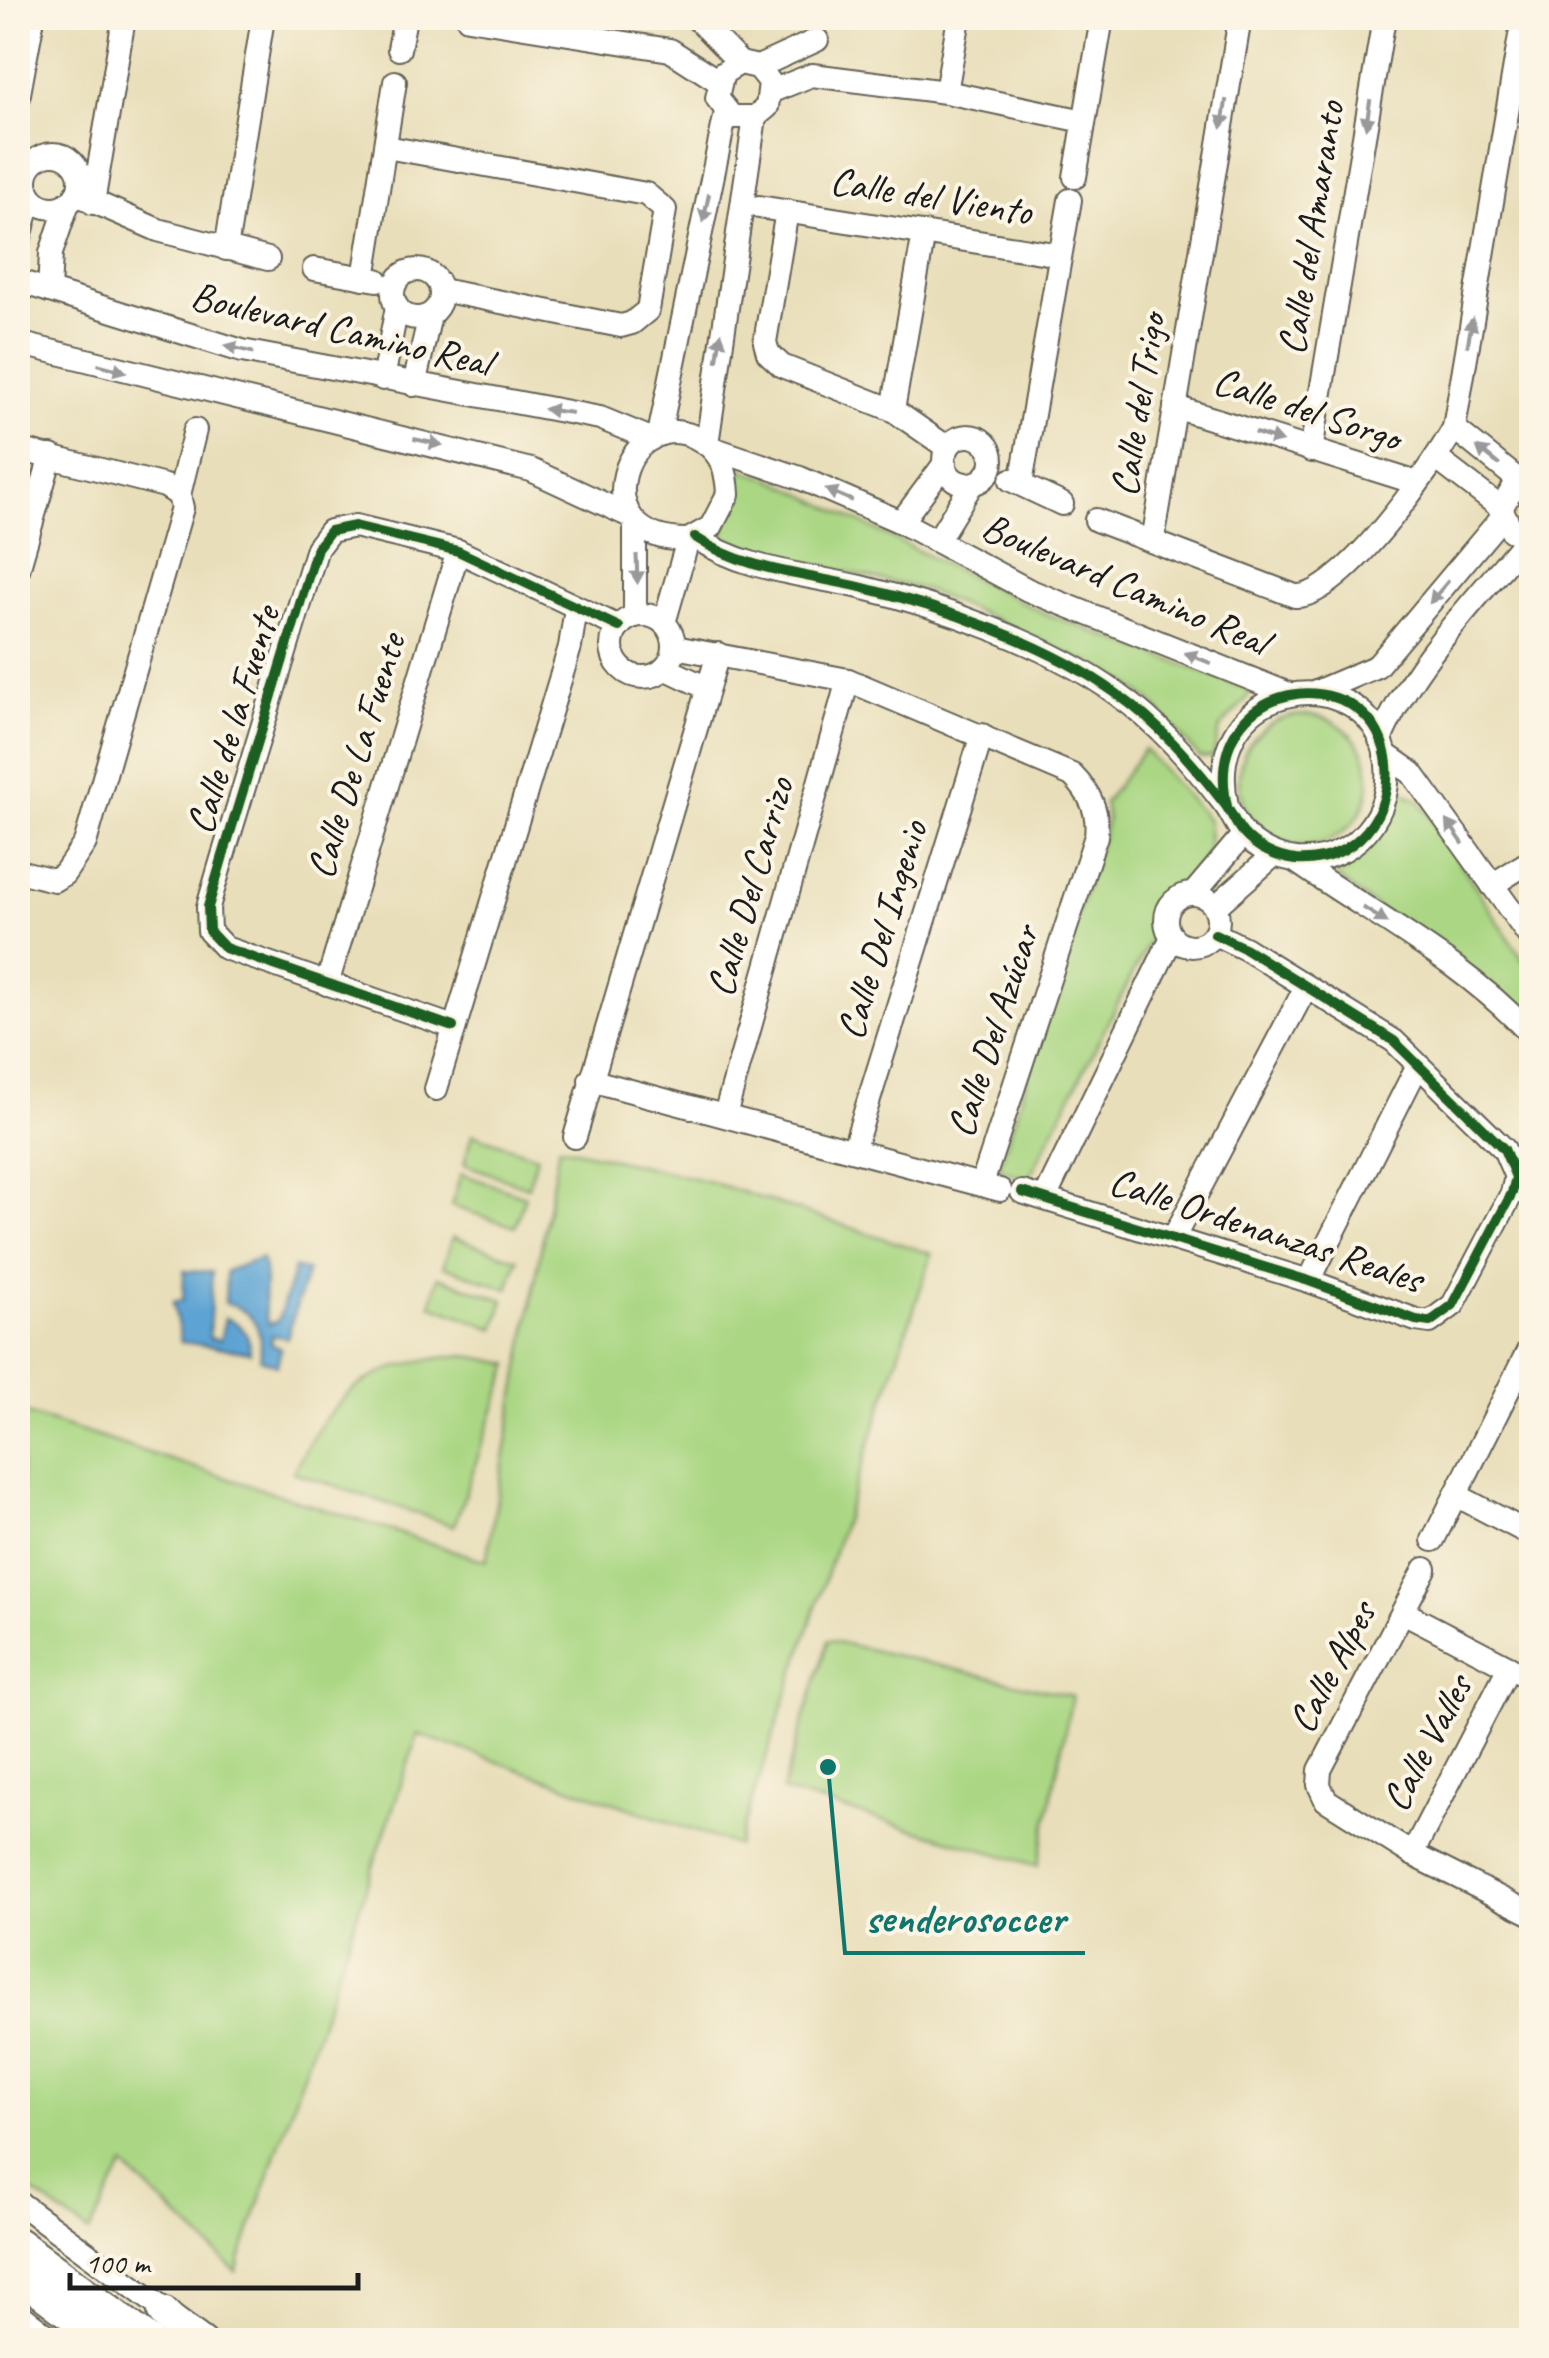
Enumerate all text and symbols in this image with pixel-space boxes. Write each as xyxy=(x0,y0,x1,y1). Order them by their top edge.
street label: Calle del Amaranto xyxy=(1266,96,1356,358)
one-way arrow xyxy=(1216,98,1231,130)
one-way arrow xyxy=(1360,98,1375,130)
street label: Calle del Viento xyxy=(827,155,1037,237)
one-way arrow xyxy=(698,193,714,224)
street label: Boulevard Camino Real xyxy=(186,270,503,389)
street label: Calle del Trigo xyxy=(1099,306,1178,500)
one-way arrow xyxy=(1463,316,1478,347)
one-way arrow xyxy=(712,331,728,362)
one-way arrow xyxy=(223,341,254,357)
street label: Calle del Sorgo xyxy=(1207,355,1410,464)
one-way arrow xyxy=(97,361,128,377)
one-way arrow xyxy=(541,403,573,419)
one-way arrow xyxy=(1254,430,1284,445)
one-way arrow xyxy=(413,435,444,450)
one-way arrow xyxy=(1475,446,1500,467)
one-way arrow xyxy=(824,487,854,503)
street label: Boulevard Camino Real xyxy=(974,501,1282,670)
one-way arrow xyxy=(629,554,645,586)
one-way arrow xyxy=(1429,579,1451,604)
street label: Calle de la Fuente xyxy=(175,597,292,840)
street label: Calle De La Fuente xyxy=(295,625,418,884)
one-way arrow xyxy=(1183,650,1213,666)
street label: Calle Del Carrizo xyxy=(695,770,806,1002)
street label: Calle Del Ingenio xyxy=(825,813,939,1045)
one-way arrow xyxy=(1446,818,1465,845)
one-way arrow xyxy=(1361,905,1388,924)
street label: Calle Del Azúcar xyxy=(935,916,1051,1143)
street label: Calle Ordenanzas Reales xyxy=(1103,1156,1432,1305)
street label: Calle Alpes xyxy=(1277,1590,1389,1741)
street label: Calle Valles xyxy=(1370,1663,1485,1820)
callout: senderosoccer xyxy=(845,1881,1085,1953)
text: senderosoccer xyxy=(865,1892,1069,1945)
scale bar xyxy=(70,2228,358,2290)
text: 100 m xyxy=(85,2244,152,2282)

